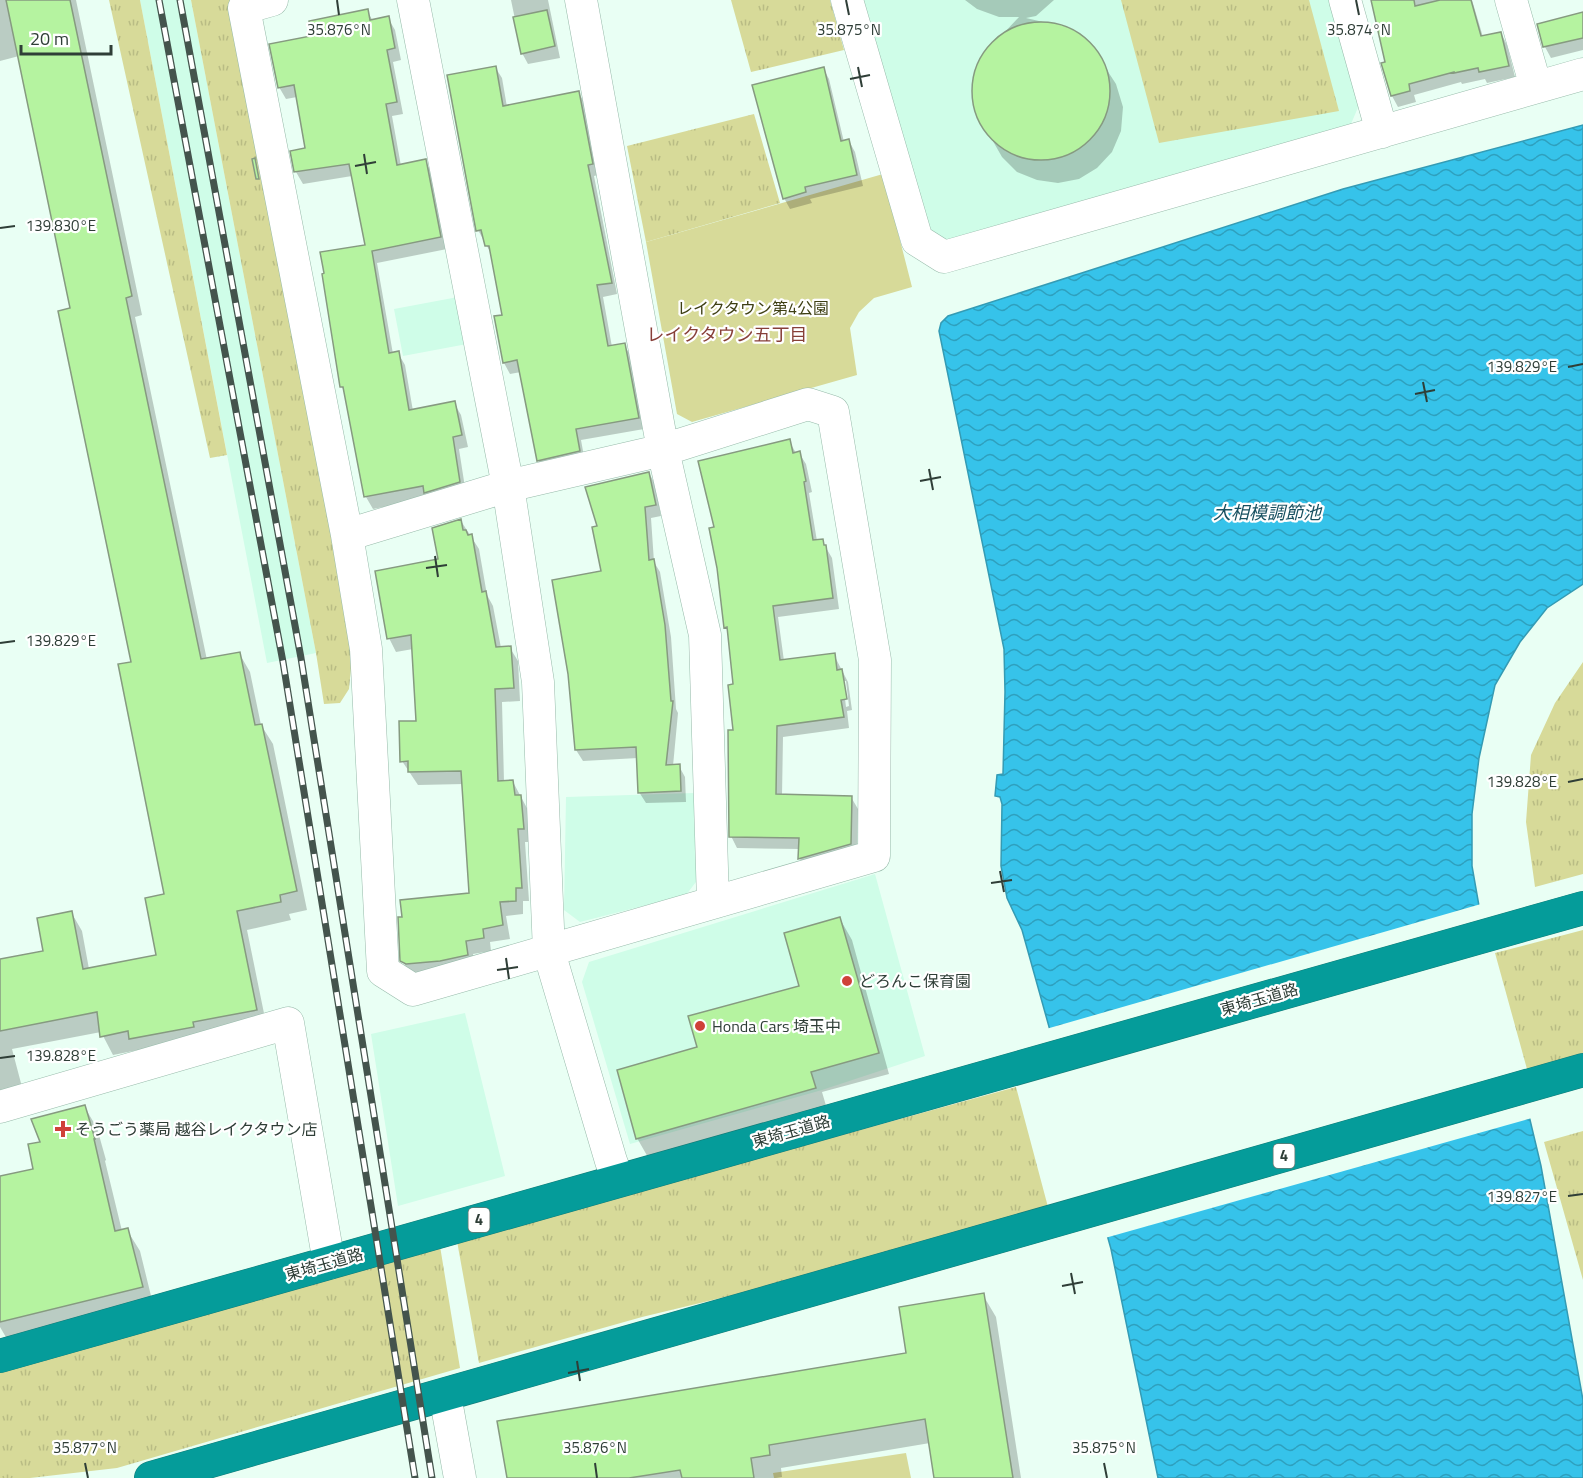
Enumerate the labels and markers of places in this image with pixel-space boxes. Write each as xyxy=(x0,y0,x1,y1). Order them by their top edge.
place label: どろんこ保育園 xyxy=(859,969,971,993)
marker: どろんこ保育園 xyxy=(840,974,854,988)
place label: Honda Cars 埼玉中 xyxy=(712,1014,841,1038)
marker: Honda Cars 埼玉中 xyxy=(693,1019,707,1033)
place label: そうごう薬局 越谷レイクタウン店 xyxy=(75,1117,318,1141)
marker: そうごう薬局 越谷レイクタウン店 xyxy=(56,1122,70,1136)

